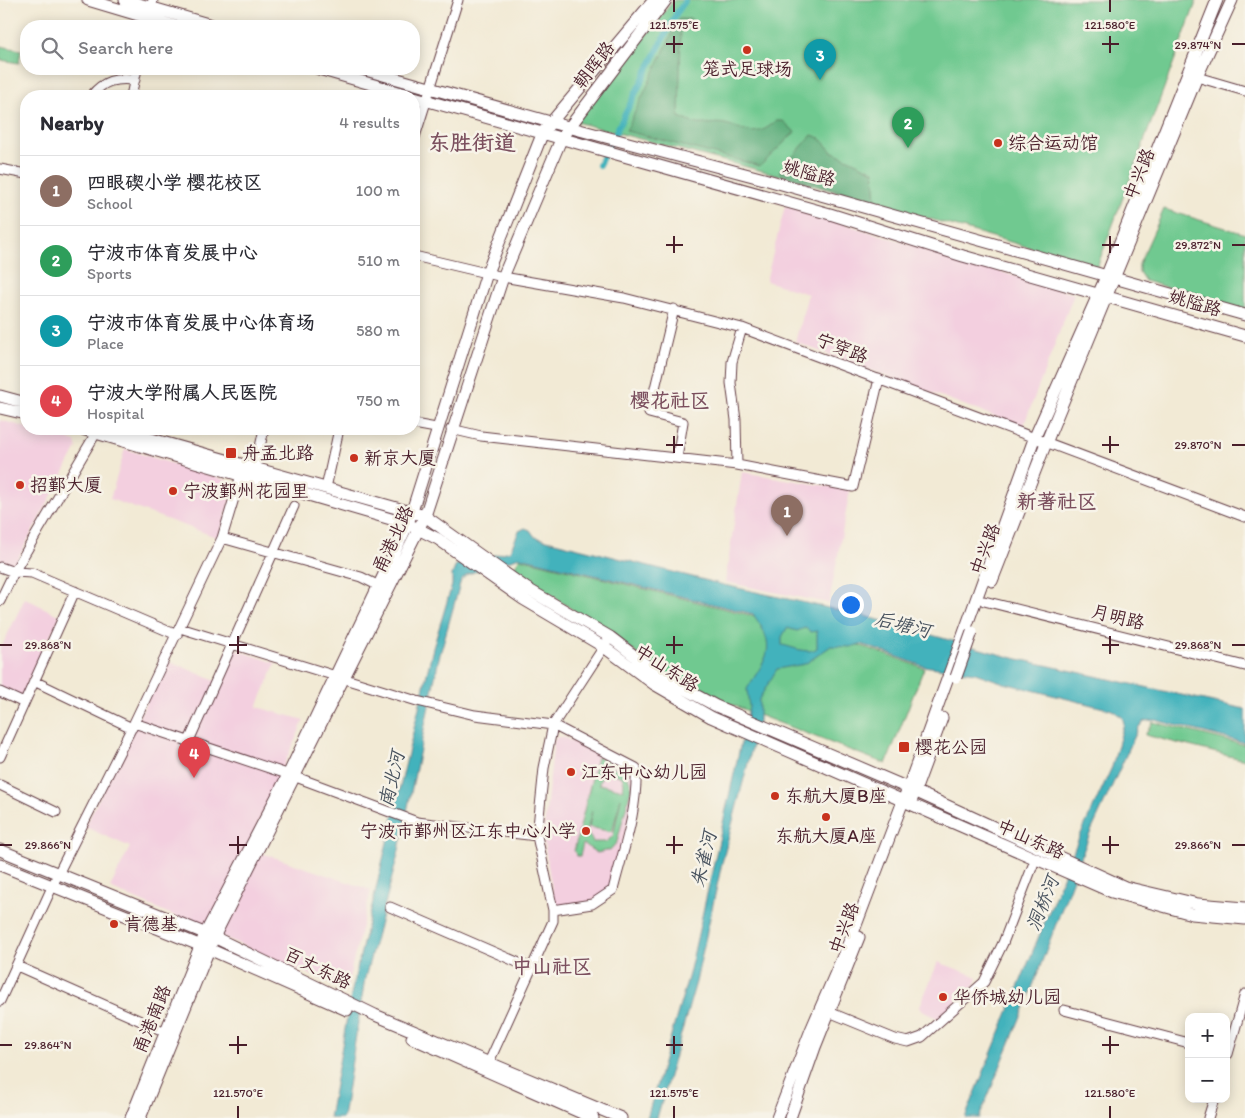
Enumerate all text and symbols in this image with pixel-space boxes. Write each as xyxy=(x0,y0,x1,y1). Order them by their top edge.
text: 121.575°E xyxy=(649,18,699,32)
text: 121.580°E xyxy=(1085,18,1136,32)
search box xyxy=(20,20,420,75)
icon: search xyxy=(38,34,66,62)
text: Search here xyxy=(78,36,173,59)
street label: 朝晖路 xyxy=(569,37,619,93)
text: 29.874°N xyxy=(1175,38,1221,52)
pin: 3 xyxy=(804,39,836,80)
marker: 笼式足球场 xyxy=(741,44,753,56)
place label: 笼式足球场 xyxy=(702,58,792,80)
pin: 2 xyxy=(892,107,924,148)
text: Nearby xyxy=(40,110,104,135)
text: 4 results xyxy=(339,113,400,132)
district label: 东胜街道 xyxy=(428,129,516,156)
place label: 综合运动馆 xyxy=(1008,132,1098,154)
marker: 综合运动馆 xyxy=(992,137,1004,149)
street label: 中兴路 xyxy=(1119,145,1159,203)
street label: 姚隘路 xyxy=(780,155,838,191)
text: 四眼碶小学 樱花校区 xyxy=(87,171,262,194)
text: 1 xyxy=(52,181,60,200)
text: 100 m xyxy=(356,181,400,200)
text: School xyxy=(87,194,133,213)
text: 29.872°N xyxy=(1175,238,1221,252)
text: 宁波市体育发展中心 xyxy=(87,241,258,264)
text: 2 xyxy=(52,251,60,270)
text: 510 m xyxy=(357,251,400,270)
text: Sports xyxy=(87,264,132,283)
street label: 姚隘路 xyxy=(1166,285,1224,321)
text: 宁波市体育发展中心体育场 xyxy=(87,311,315,334)
text: 3 xyxy=(52,321,60,340)
text: 580 m xyxy=(356,321,400,340)
street label: 宁穿路 xyxy=(813,328,871,368)
text: Place xyxy=(87,334,124,353)
text: 宁波大学附属人民医院 xyxy=(87,381,277,404)
district label: 樱花社区 xyxy=(630,388,710,412)
text: 4 xyxy=(51,391,61,410)
text: 750 m xyxy=(357,391,400,410)
text: Hospital xyxy=(87,404,144,423)
text: 29.870°N xyxy=(1174,438,1222,452)
place label: 舟孟北路 xyxy=(242,442,314,464)
marker: 舟孟北路 xyxy=(224,446,238,460)
place label: 新京大厦 xyxy=(364,447,436,469)
marker: 新京大厦 xyxy=(348,452,360,464)
place label: 招鄞大厦 xyxy=(30,474,102,496)
marker: 招鄞大厦 xyxy=(14,479,26,491)
place label: 宁波鄞州花园里 xyxy=(183,480,309,502)
marker: 宁波鄞州花园里 xyxy=(167,485,179,497)
district label: 新著社区 xyxy=(1017,489,1097,513)
pin: 1 xyxy=(771,495,803,536)
street label: 甬港北路 xyxy=(368,502,418,576)
street label: 中兴路 xyxy=(965,520,1005,578)
your location xyxy=(838,592,864,618)
street label: 月明路 xyxy=(1089,600,1147,634)
water label: 后塘河 xyxy=(872,606,936,643)
text: 29.868°N xyxy=(25,638,71,652)
text: 29.868°N xyxy=(1175,638,1221,652)
street label: 中山东路 xyxy=(631,639,703,697)
place label: 樱花公园 xyxy=(915,736,987,758)
pin: 4 xyxy=(178,737,210,778)
marker: 樱花公园 xyxy=(897,740,911,754)
water label: 南北河 xyxy=(374,746,410,809)
place label: 江东中心幼儿园 xyxy=(581,761,707,783)
marker: 江东中心幼儿园 xyxy=(565,766,577,778)
place label: 东航大厦B座 xyxy=(785,785,887,807)
marker: 东航大厦B座 xyxy=(769,790,781,802)
marker: 东航大厦A座 xyxy=(820,811,832,823)
street label: 中山东路 xyxy=(994,814,1068,864)
place label: 宁波市鄞州区江东中心小学 xyxy=(360,820,576,842)
marker: 宁波市鄞州区江东中心小学 xyxy=(580,825,592,837)
place label: 东航大厦A座 xyxy=(775,825,877,847)
water label: 朱雀河 xyxy=(686,826,722,889)
text: 29.866°N xyxy=(25,838,71,852)
text: 29.866°N xyxy=(1175,838,1221,852)
water label: 洞桥河 xyxy=(1021,870,1065,934)
street label: 中兴路 xyxy=(824,899,864,957)
place label: 肯德基 xyxy=(124,913,178,935)
marker: 肯德基 xyxy=(108,918,120,930)
street label: 百丈东路 xyxy=(281,942,355,994)
district label: 中山社区 xyxy=(512,954,592,978)
street label: 甬港南路 xyxy=(128,982,176,1056)
place label: 华侨城幼儿园 xyxy=(953,986,1061,1008)
marker: 华侨城幼儿园 xyxy=(937,991,949,1003)
map controls xyxy=(1185,1013,1230,1103)
button: + xyxy=(1185,1013,1230,1058)
text: 29.864°N xyxy=(24,1038,72,1052)
button: − xyxy=(1185,1058,1230,1103)
text: 121.570°E xyxy=(213,1086,263,1100)
text: 121.575°E xyxy=(649,1086,699,1100)
text: 121.580°E xyxy=(1085,1086,1136,1100)

